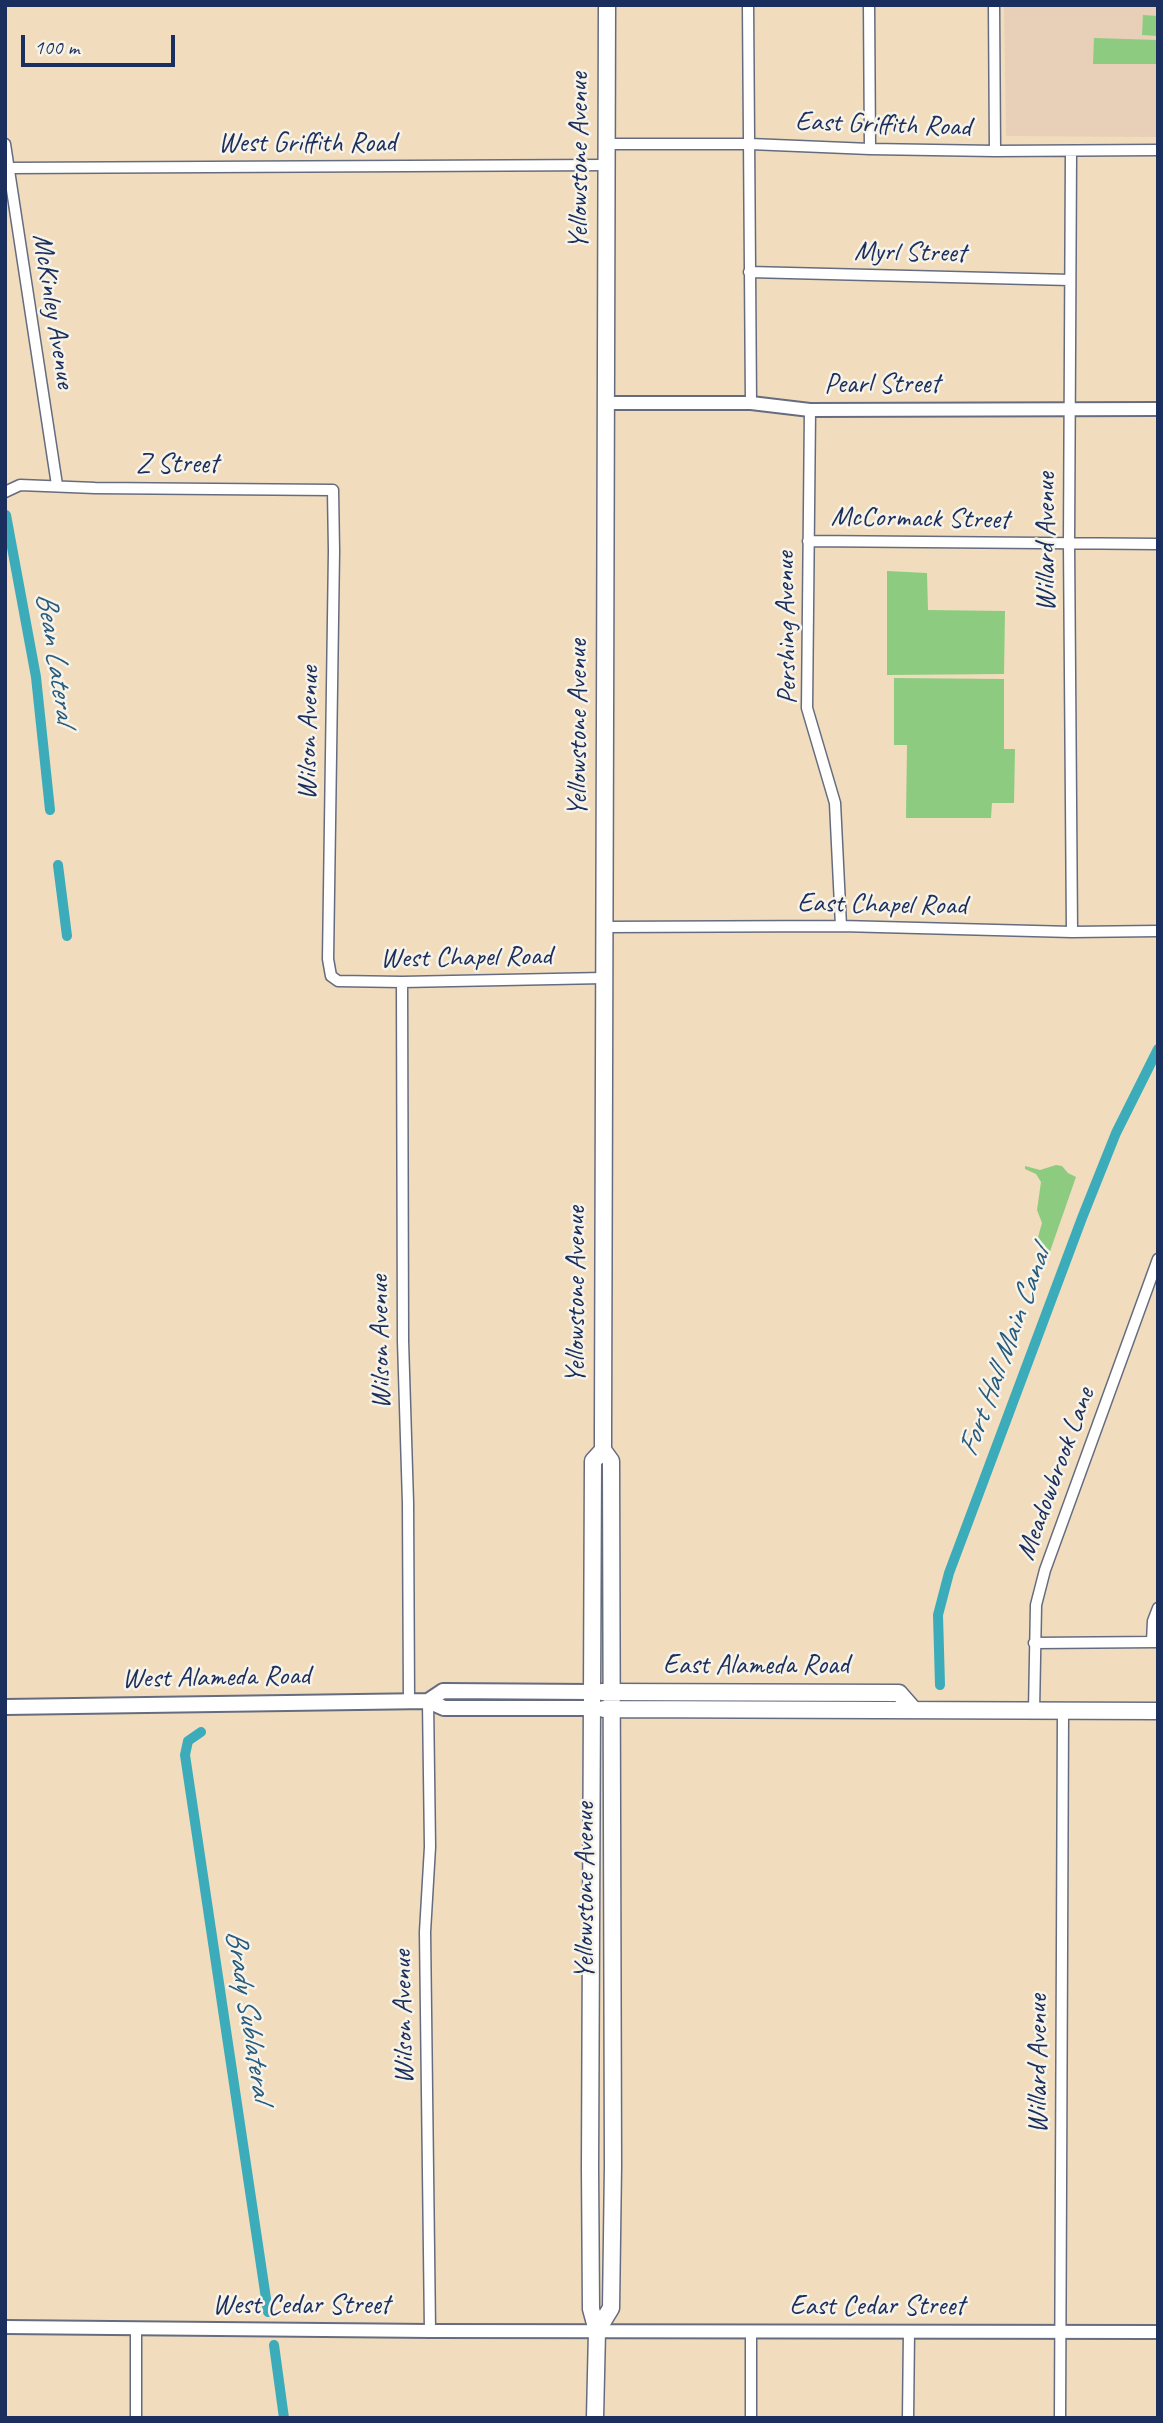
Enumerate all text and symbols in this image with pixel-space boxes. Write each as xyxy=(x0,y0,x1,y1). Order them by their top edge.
scale bar xyxy=(24,21,178,65)
text: 100 m xyxy=(34,34,79,60)
street label: Yellowstone Avenue xyxy=(563,72,597,250)
street label: East Griffith Road xyxy=(795,105,971,145)
street label: West Griffith Road xyxy=(218,127,396,161)
street label: McKinley Avenue xyxy=(24,231,82,391)
street label: Myrl Street xyxy=(854,235,966,271)
street label: Pearl Street xyxy=(824,368,940,402)
street label: Z Street xyxy=(136,448,218,482)
street label: Willard Avenue xyxy=(1030,472,1064,612)
street label: McCormack Street xyxy=(831,501,1009,537)
street label: Pershing Avenue xyxy=(769,551,805,705)
water label: Bean Lateral xyxy=(27,590,83,726)
street label: Yellowstone Avenue xyxy=(562,639,596,817)
street label: Wilson Avenue xyxy=(291,666,327,800)
street label: East Chapel Road xyxy=(797,887,967,923)
street label: West Chapel Road xyxy=(380,940,552,976)
street label: Yellowstone Avenue xyxy=(560,1206,594,1384)
water label: Fort Hall Main Canal xyxy=(951,1244,1059,1462)
street label: Wilson Avenue xyxy=(363,1275,399,1409)
street label: Meadowbrook Lane xyxy=(1009,1383,1103,1565)
street label: East Alameda Road xyxy=(663,1649,849,1683)
street label: West Alameda Road xyxy=(121,1660,311,1696)
street label: Yellowstone Avenue xyxy=(569,1802,603,1980)
water label: Brady Sublateral xyxy=(217,1927,279,2103)
street label: Wilson Avenue xyxy=(386,1950,422,2084)
street label: Willard Avenue xyxy=(1022,1994,1056,2134)
street label: West Cedar Street xyxy=(212,2289,390,2323)
street label: East Cedar Street xyxy=(789,2290,965,2324)

